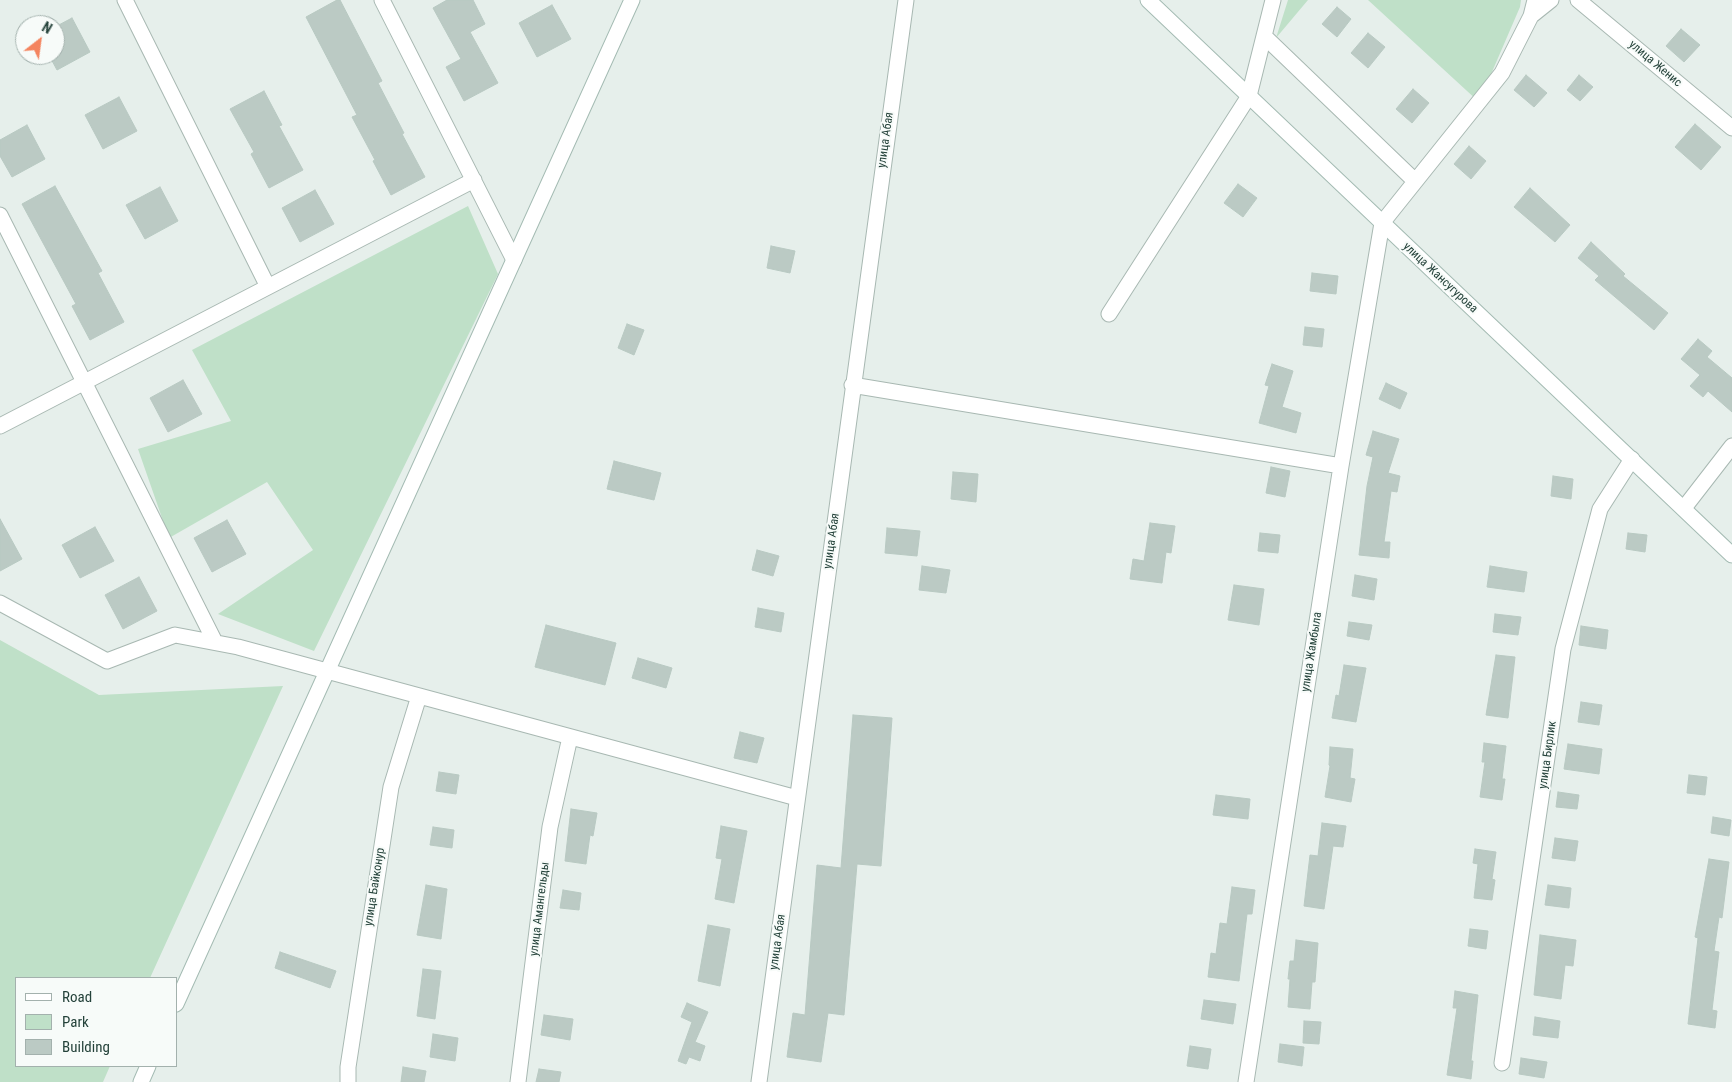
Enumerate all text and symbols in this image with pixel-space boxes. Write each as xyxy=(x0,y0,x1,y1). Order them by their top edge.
north arrow xyxy=(15,15,65,65)
text: N xyxy=(39,19,55,37)
street label: улица Женис xyxy=(1626,38,1684,90)
street label: улица Абая xyxy=(875,111,897,169)
street label: улица Жансугурова xyxy=(1400,240,1480,316)
street label: улица Абая xyxy=(821,512,843,570)
street label: улица Жамбыла xyxy=(1299,611,1325,693)
street label: улица Бирлик xyxy=(1536,720,1560,790)
street label: улица Байконур xyxy=(362,847,388,927)
street label: улица Амангельды xyxy=(527,861,553,957)
street label: улица Абая xyxy=(767,913,789,971)
legend xyxy=(15,977,178,1067)
text: Road xyxy=(62,988,92,1006)
text: Park xyxy=(62,1013,89,1031)
text: Building xyxy=(62,1038,110,1056)

